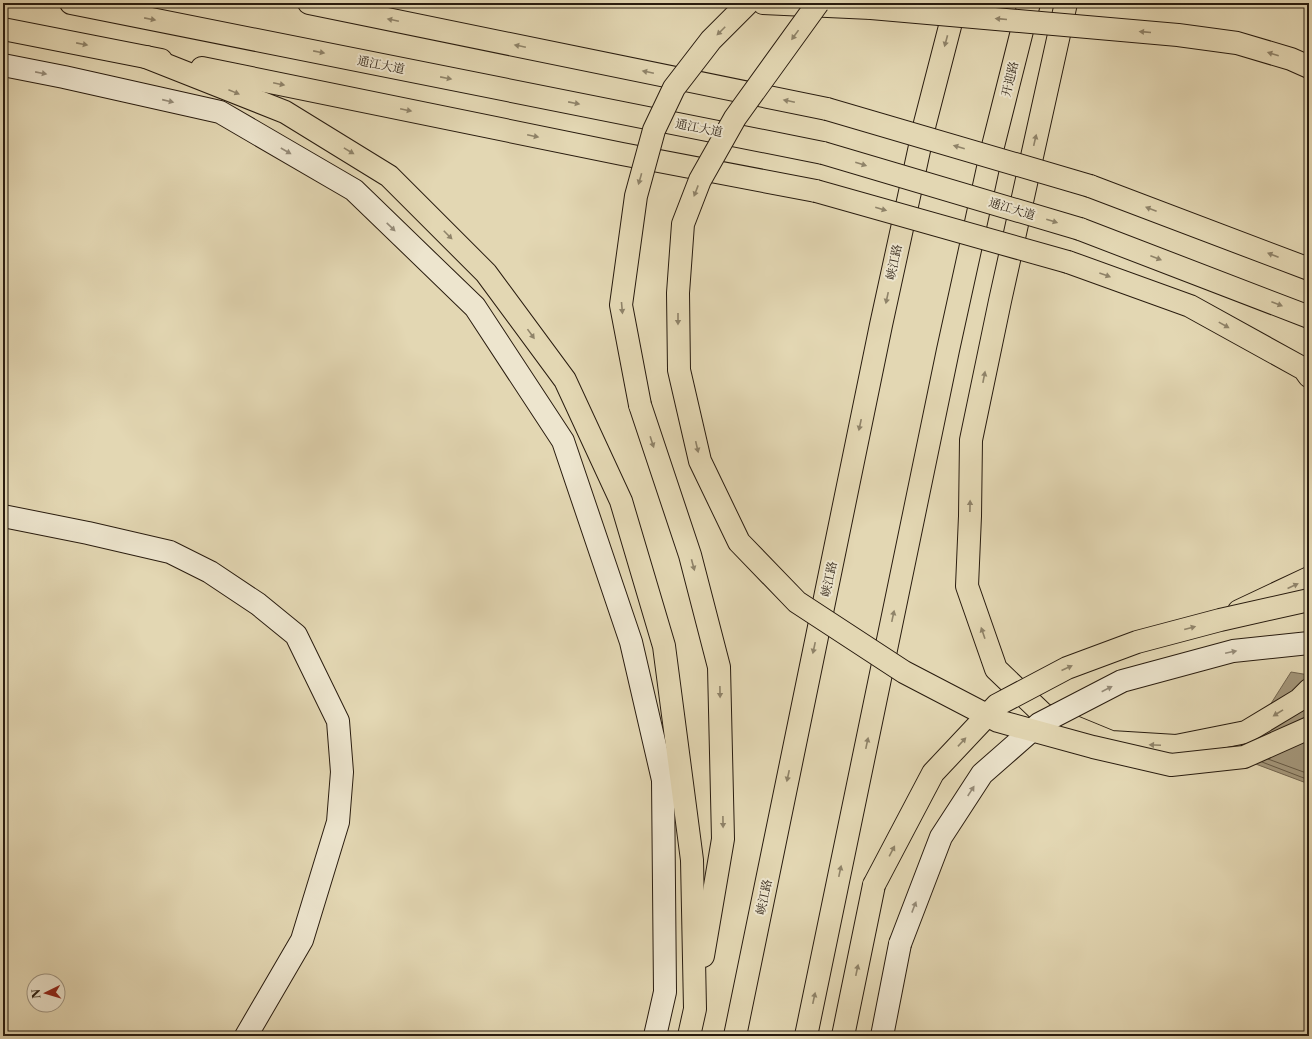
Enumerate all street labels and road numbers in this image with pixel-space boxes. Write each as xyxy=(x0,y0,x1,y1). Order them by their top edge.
street label: 通江大道 xyxy=(356,53,406,76)
street label: 开迎路 xyxy=(998,60,1021,98)
street label: 通江大道 xyxy=(674,116,724,139)
street label: 通江大道 xyxy=(987,194,1037,223)
street label: 峡江路 xyxy=(882,243,905,281)
street label: 峡江路 xyxy=(817,560,840,598)
street label: 峡江路 xyxy=(752,878,775,916)

